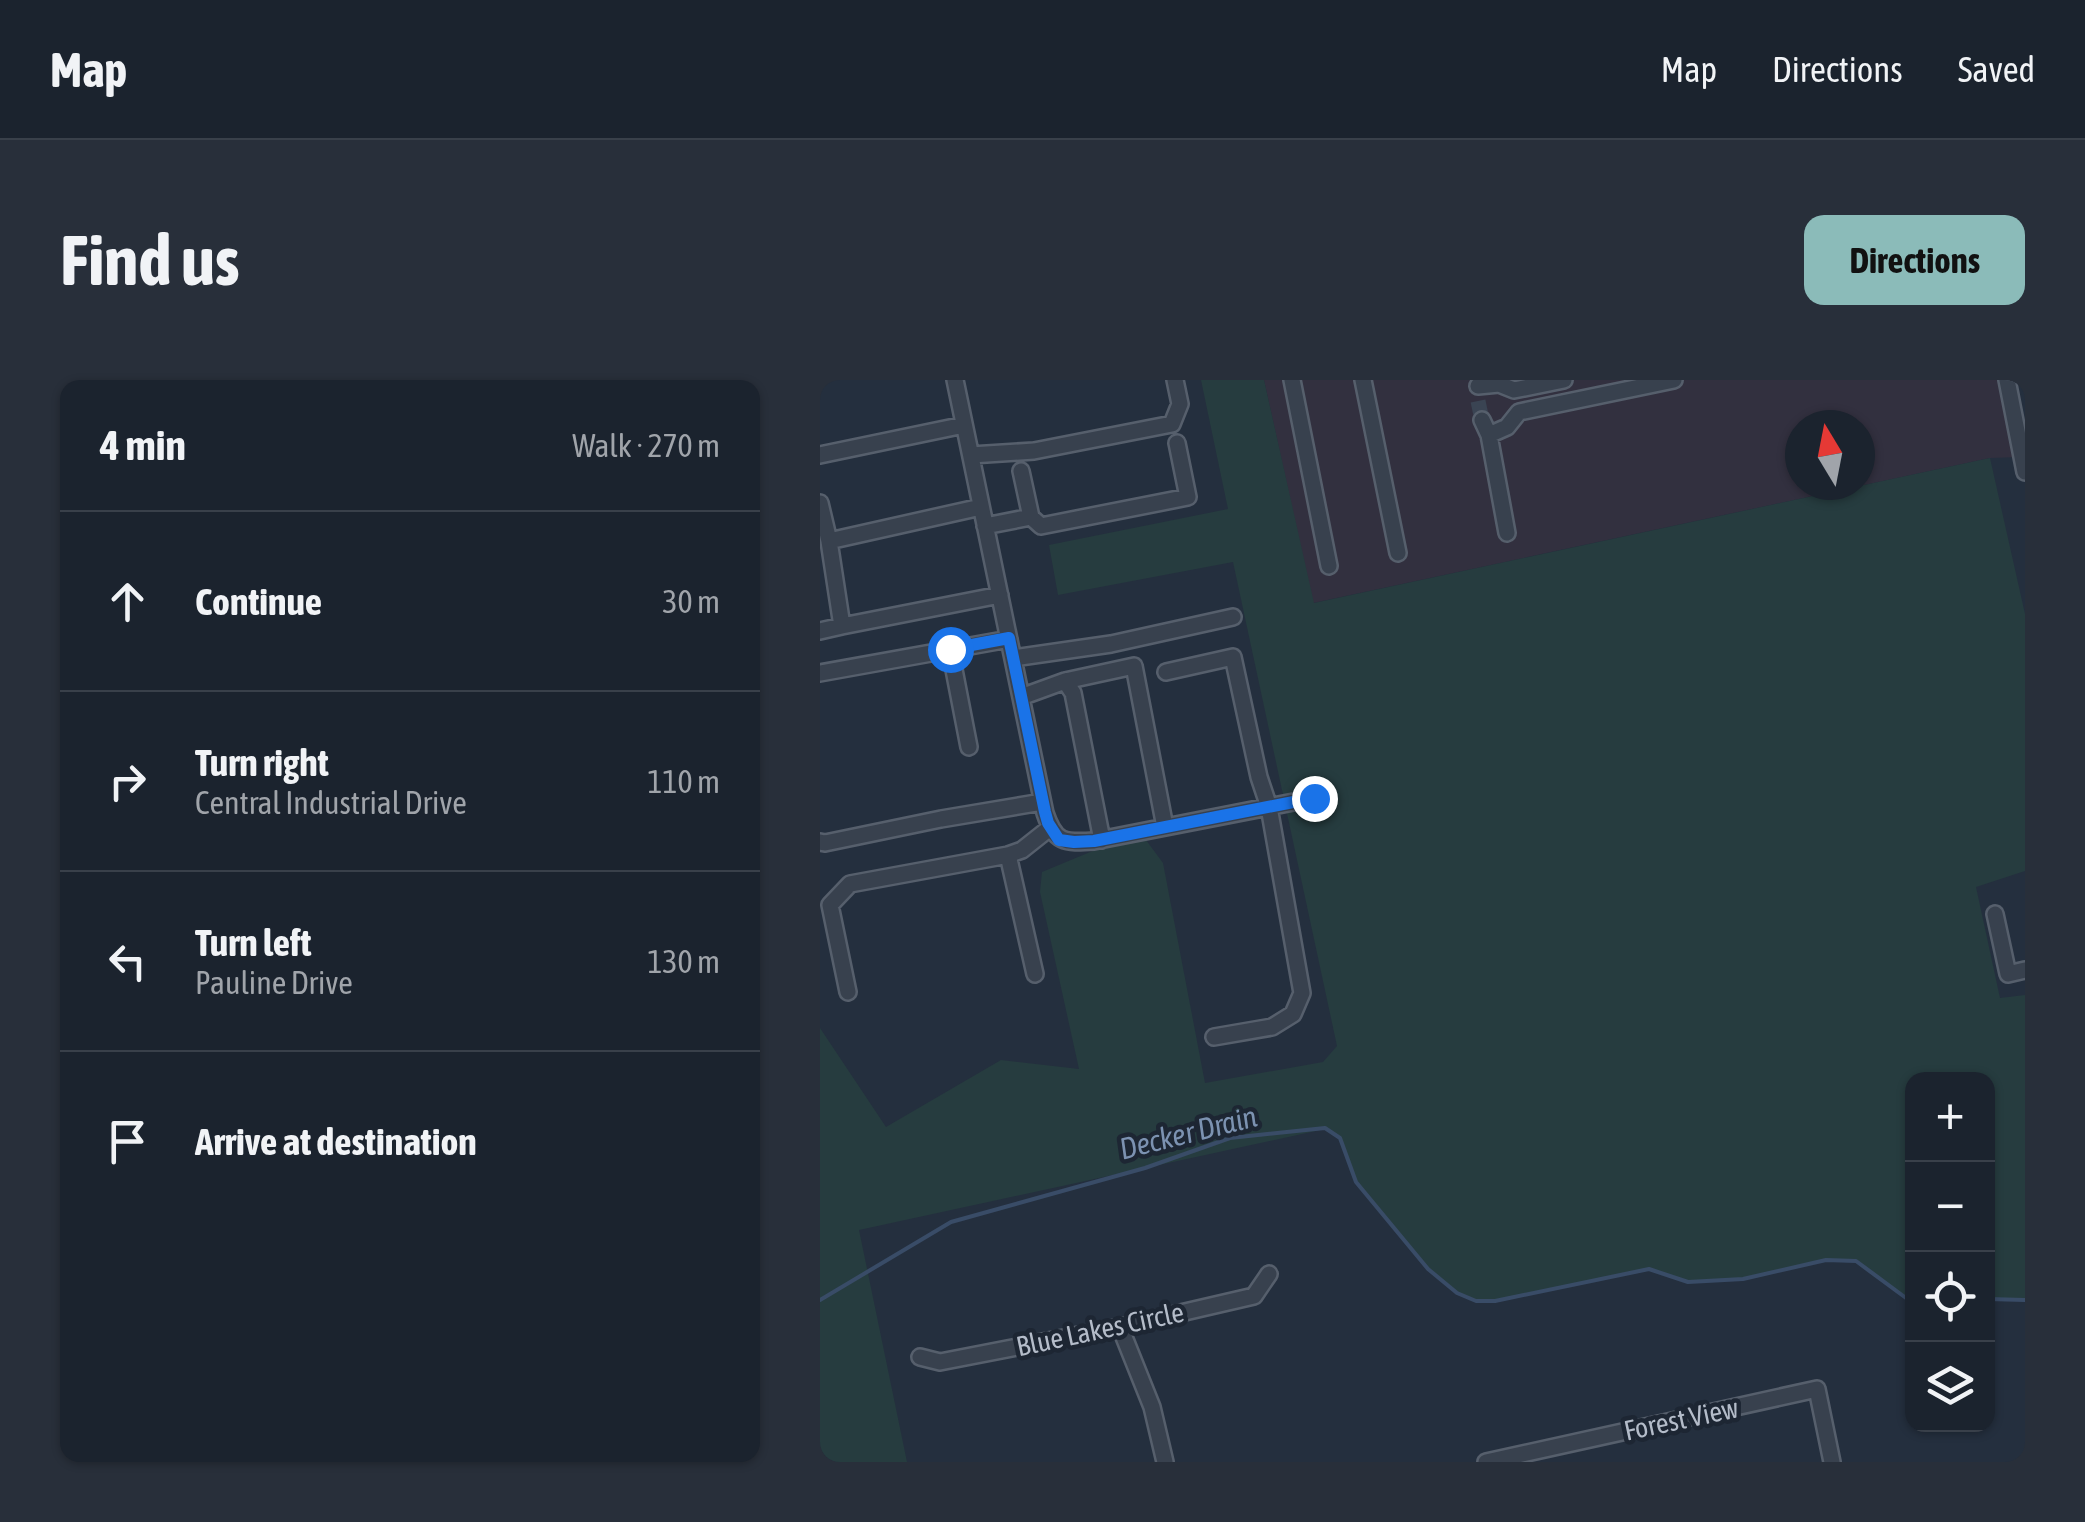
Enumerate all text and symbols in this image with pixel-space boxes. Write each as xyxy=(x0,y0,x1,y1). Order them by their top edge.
text: Map xyxy=(50,42,127,97)
text: Map xyxy=(1661,49,1717,89)
text: Directions xyxy=(1772,49,1903,89)
text: Saved xyxy=(1958,49,2035,89)
button: Directions xyxy=(1804,215,2025,305)
text: Find us xyxy=(60,220,240,300)
north arrow xyxy=(1785,410,1875,500)
text: 4 min xyxy=(100,421,186,469)
text: Walk · 270 m xyxy=(572,427,720,464)
icon: ahead xyxy=(100,574,155,629)
text: Continue xyxy=(195,580,322,623)
text: 30 m xyxy=(662,583,720,620)
route start xyxy=(928,627,974,673)
text: Turn right xyxy=(195,741,329,784)
icon: right xyxy=(100,754,155,809)
text: 110 m xyxy=(647,763,720,800)
route end xyxy=(1292,776,1338,822)
text: Central Industrial Drive xyxy=(195,784,467,821)
text: Turn left xyxy=(195,921,311,964)
icon: left xyxy=(100,934,155,989)
text: 130 m xyxy=(647,943,720,980)
text: Pauline Drive xyxy=(195,964,353,1001)
map controls xyxy=(1905,1072,1995,1432)
button: + xyxy=(1905,1072,1995,1162)
water label: Decker Drain xyxy=(1116,1099,1260,1165)
icon: arrive xyxy=(100,1114,155,1169)
text: Arrive at destination xyxy=(195,1120,477,1163)
button: − xyxy=(1905,1162,1995,1252)
button: locate xyxy=(1905,1252,1995,1342)
street label: Blue Lakes Circle xyxy=(1013,1296,1187,1362)
button: layers xyxy=(1905,1342,1995,1432)
street label: Forest View xyxy=(1621,1391,1741,1447)

